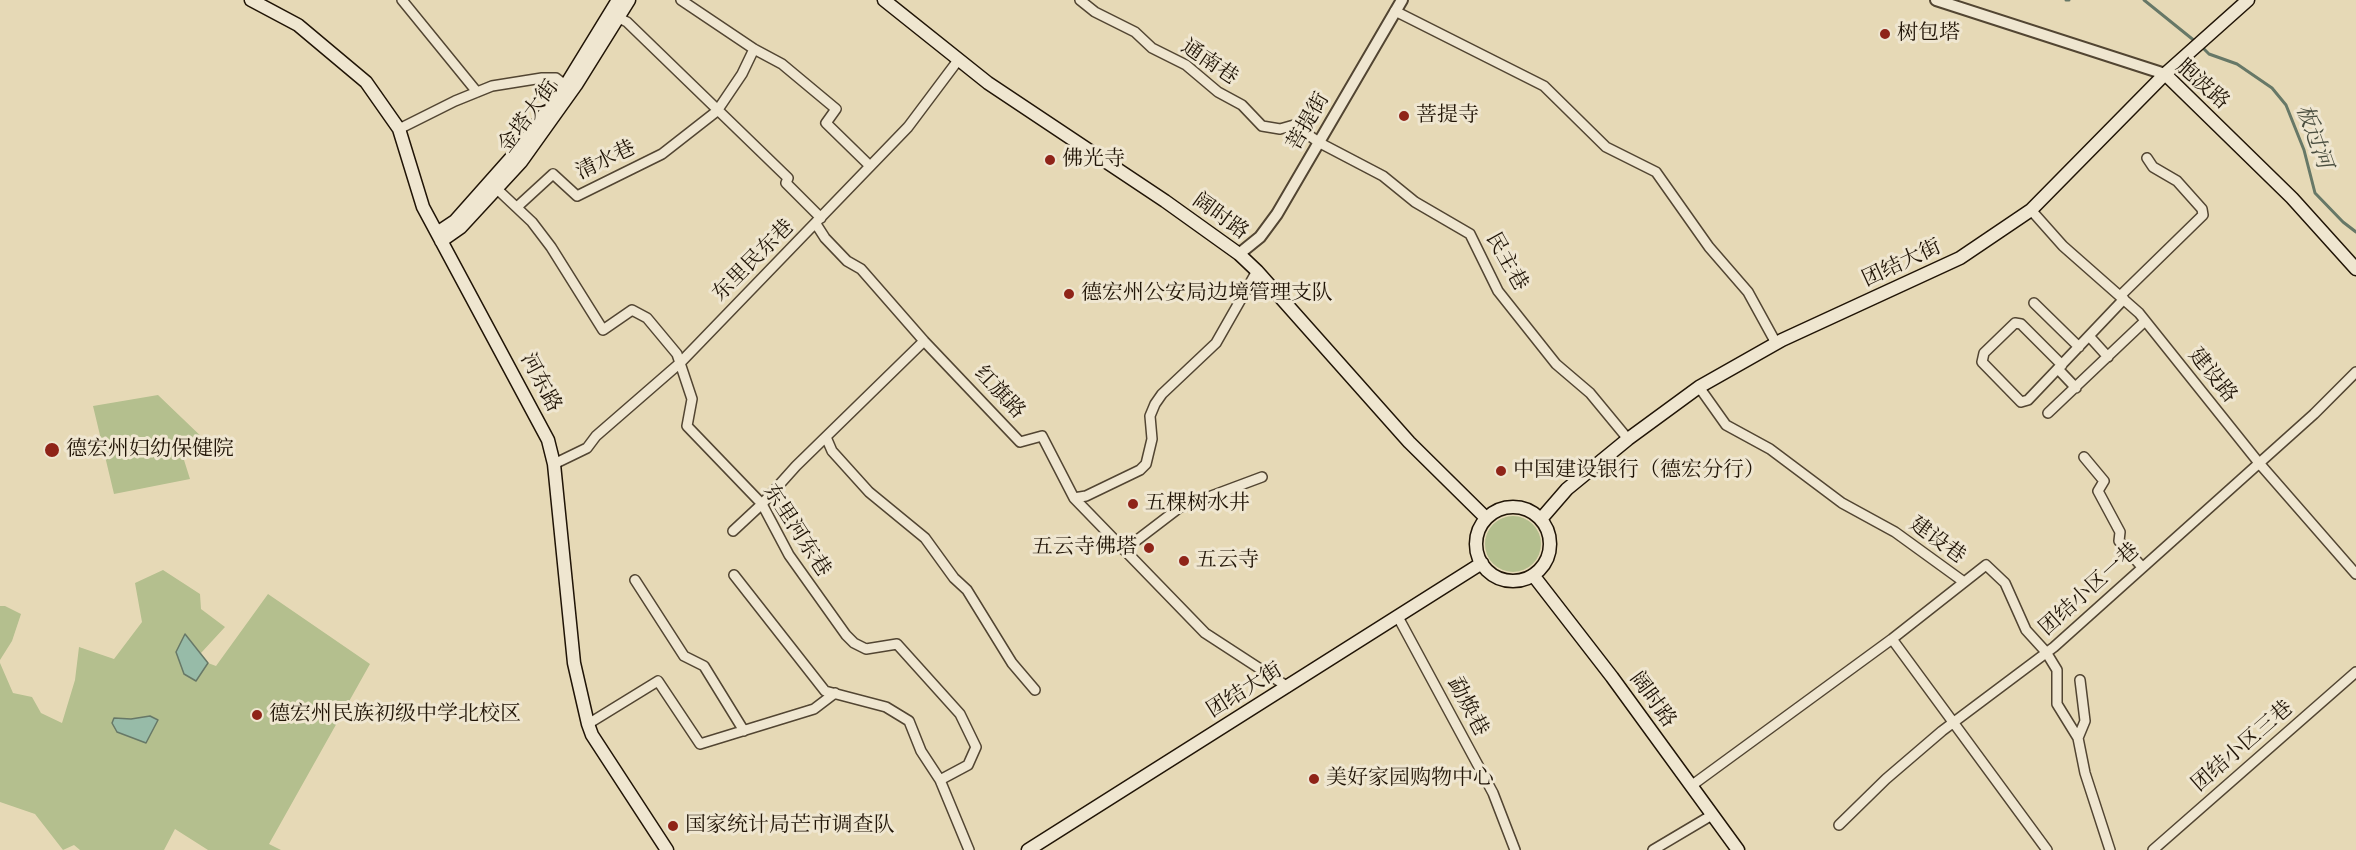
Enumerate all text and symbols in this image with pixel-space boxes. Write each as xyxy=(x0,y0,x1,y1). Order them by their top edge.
place label: 树包塔 xyxy=(1897,21,1960,47)
marker: 树包塔 xyxy=(1878,27,1892,41)
street label: 通南巷 xyxy=(1176,35,1242,91)
street label: 胞波路 xyxy=(2170,55,2234,115)
street label: 金塔大街 xyxy=(494,76,564,158)
street label: 菩提街 xyxy=(1282,88,1336,156)
water label: 板过河 xyxy=(2289,101,2337,173)
place label: 菩提寺 xyxy=(1416,103,1479,129)
marker: 菩提寺 xyxy=(1397,109,1411,123)
street label: 清水巷 xyxy=(572,136,640,186)
place label: 佛光寺 xyxy=(1062,147,1125,173)
marker: 佛光寺 xyxy=(1043,153,1057,167)
street label: 阔时路 xyxy=(1187,188,1253,246)
street label: 东里民东巷 xyxy=(708,215,800,307)
street label: 民主巷 xyxy=(1480,228,1532,296)
street label: 团结大街 xyxy=(1859,235,1945,293)
place label: 德宏州公安局边境管理支队 xyxy=(1081,281,1333,307)
marker: 德宏州公安局边境管理支队 xyxy=(1062,287,1076,301)
street label: 建设路 xyxy=(2182,344,2242,408)
street label: 河东路 xyxy=(514,349,566,417)
street label: 红旗路 xyxy=(968,361,1030,425)
place label: 德宏州妇幼保健院 xyxy=(66,437,234,463)
marker: 德宏州妇幼保健院 xyxy=(43,441,61,459)
place label: 中国建设银行（德宏分行） xyxy=(1513,458,1765,484)
marker: 中国建设银行（德宏分行） xyxy=(1494,464,1508,478)
street label: 东里河东巷 xyxy=(757,480,835,582)
place label: 五棵树水井 xyxy=(1145,491,1250,517)
marker: 五棵树水井 xyxy=(1126,497,1140,511)
street label: 建设巷 xyxy=(1904,512,1970,570)
place label: 五云寺佛塔 xyxy=(1032,535,1137,561)
street label: 团结小区一巷 xyxy=(2035,538,2145,642)
marker: 五云寺佛塔 xyxy=(1142,541,1156,555)
place label: 五云寺 xyxy=(1196,548,1259,574)
marker: 五云寺 xyxy=(1177,554,1191,568)
street label: 团结大街 xyxy=(1203,658,1287,724)
street label: 阔时路 xyxy=(1623,667,1681,733)
street label: 勐焕巷 xyxy=(1441,673,1493,741)
street label: 团结小区三巷 xyxy=(2187,696,2299,798)
place label: 德宏州民族初级中学北校区 xyxy=(269,702,521,728)
marker: 德宏州民族初级中学北校区 xyxy=(250,708,264,722)
place label: 美好家园购物中心 xyxy=(1326,766,1494,792)
marker: 美好家园购物中心 xyxy=(1307,772,1321,786)
place label: 国家统计局芒市调查队 xyxy=(685,813,895,839)
marker: 国家统计局芒市调查队 xyxy=(666,819,680,833)

